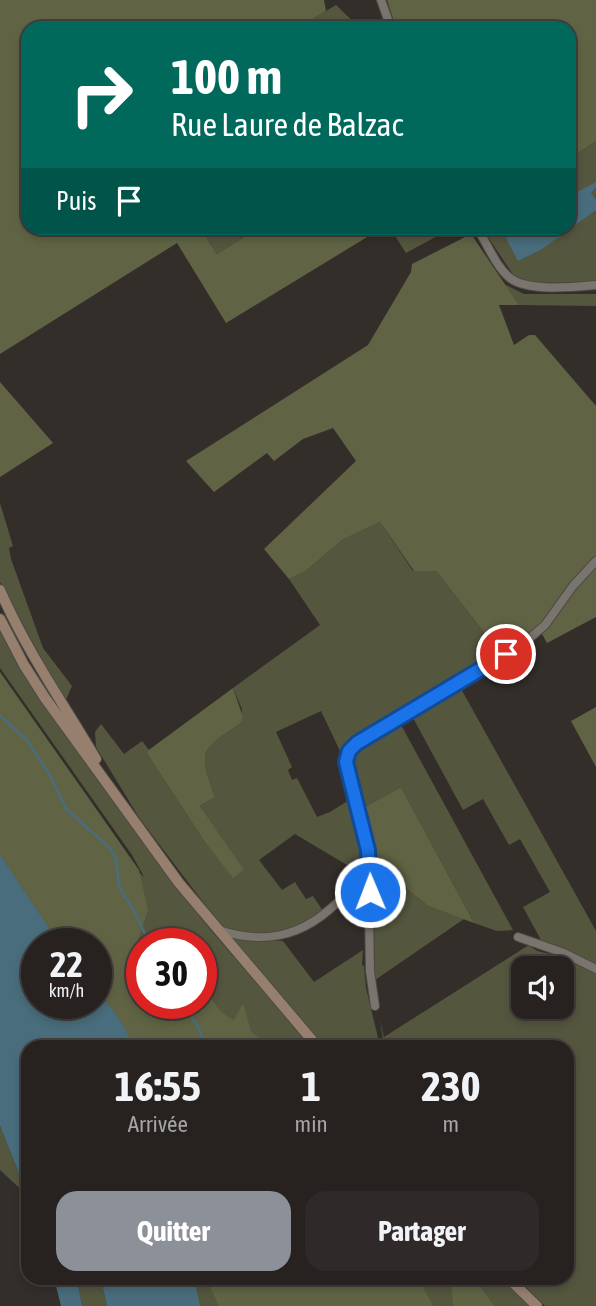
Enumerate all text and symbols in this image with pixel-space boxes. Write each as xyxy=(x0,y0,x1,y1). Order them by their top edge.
text: 100 m xyxy=(171,48,282,104)
icon: right xyxy=(56,49,147,140)
text: Rue Laure de Balzac xyxy=(171,106,403,143)
icon: arrive xyxy=(110,182,148,220)
text: Puis xyxy=(56,186,96,216)
pin xyxy=(476,624,536,684)
icon: arrive xyxy=(487,635,525,673)
position arrow xyxy=(333,855,407,929)
speed limit sign: 30 xyxy=(126,928,217,1019)
text: 22 xyxy=(50,944,83,984)
map controls xyxy=(511,956,574,1019)
button: sound xyxy=(511,956,574,1019)
text: km/h xyxy=(49,980,84,1001)
text: 16:55 xyxy=(115,1062,201,1110)
text: 1 xyxy=(301,1062,321,1110)
text: 230 xyxy=(421,1062,480,1110)
text: Arrivée xyxy=(128,1111,188,1137)
text: min xyxy=(295,1111,328,1137)
text: m xyxy=(443,1111,459,1137)
button: Quitter xyxy=(56,1191,291,1271)
button: Partager xyxy=(305,1191,539,1271)

